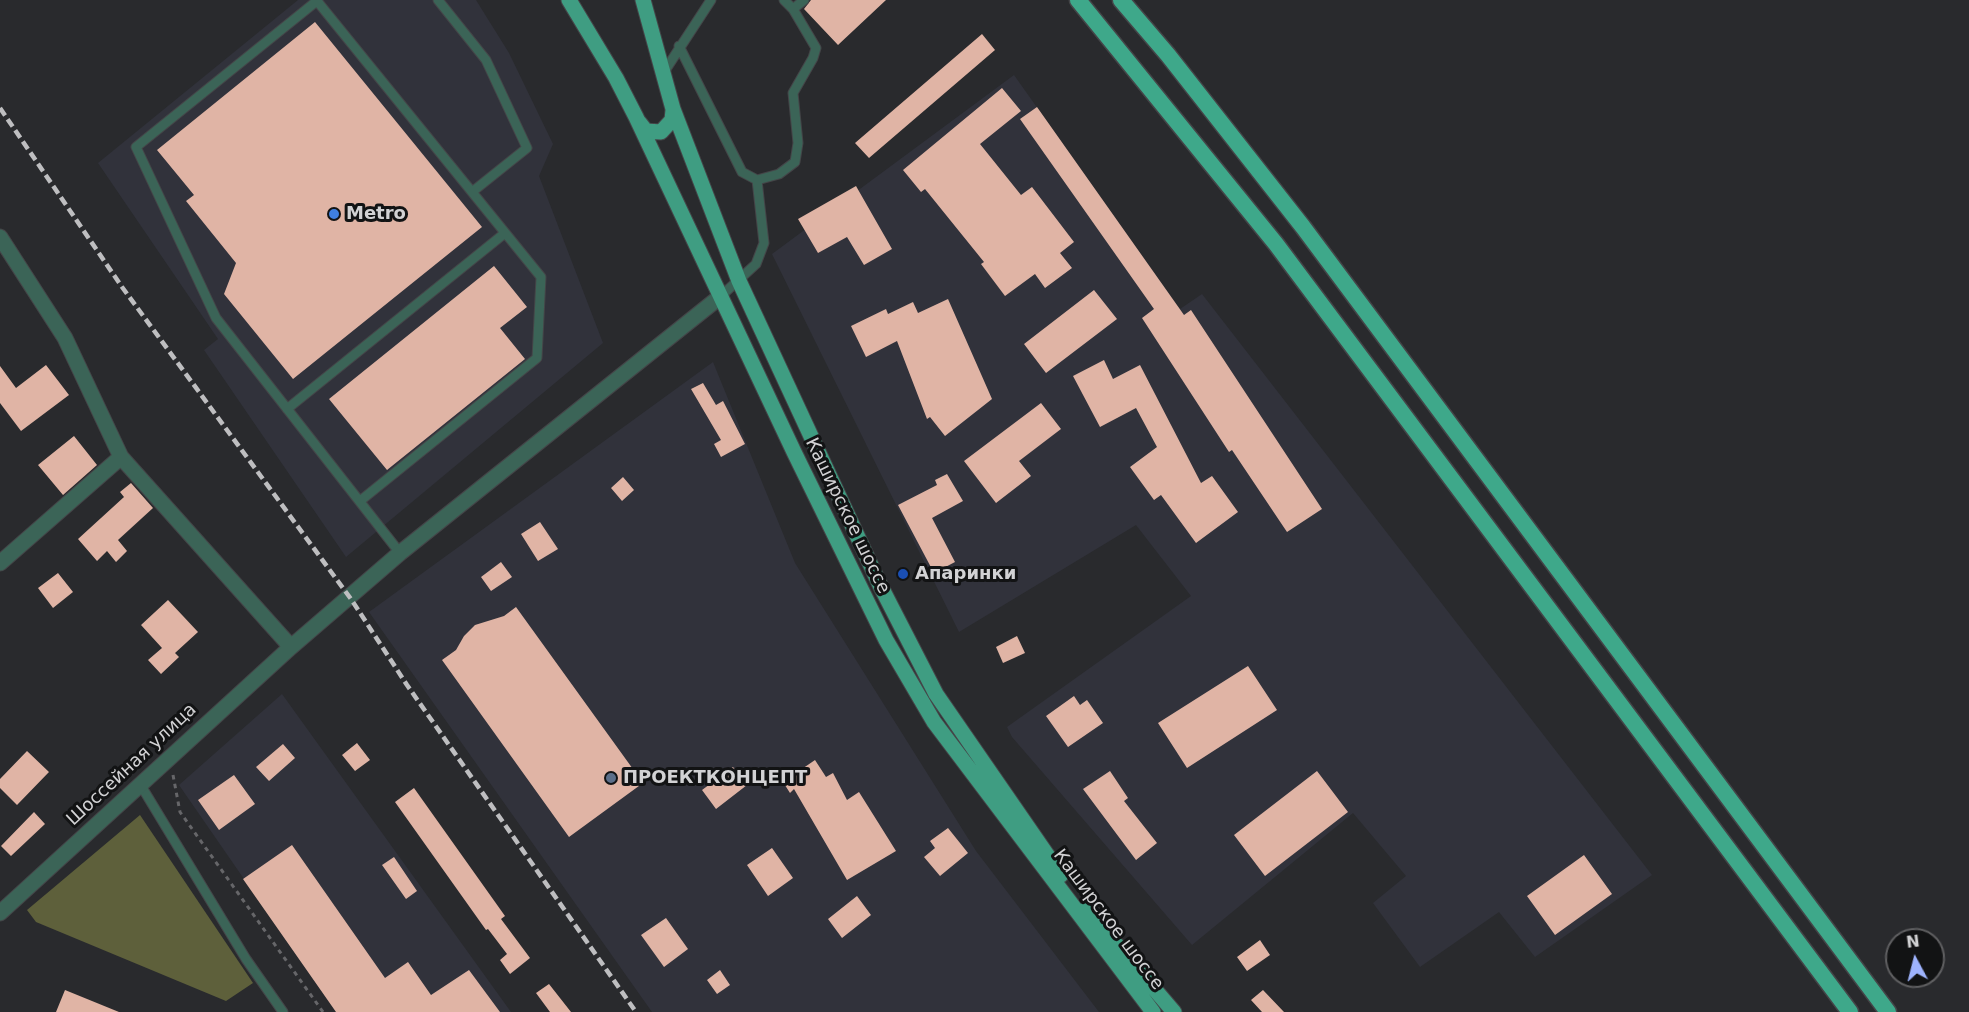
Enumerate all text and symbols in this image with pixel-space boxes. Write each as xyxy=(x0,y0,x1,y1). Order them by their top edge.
place label: Metro xyxy=(346,203,406,225)
marker: Metro xyxy=(327,207,341,221)
street label: Каширское шоссе xyxy=(800,435,894,597)
place label: Апаринки xyxy=(915,563,1016,585)
marker: Апаринки xyxy=(896,567,910,581)
street label: Шоссейная улица xyxy=(63,699,201,831)
place label: ПРОЕКТКОНЦЕПТ xyxy=(623,767,807,789)
marker: ПРОЕКТКОНЦЕПТ xyxy=(604,771,618,785)
street label: Каширское шоссе xyxy=(1048,845,1168,995)
north arrow xyxy=(1885,928,1945,988)
text: N xyxy=(1905,931,1921,952)

